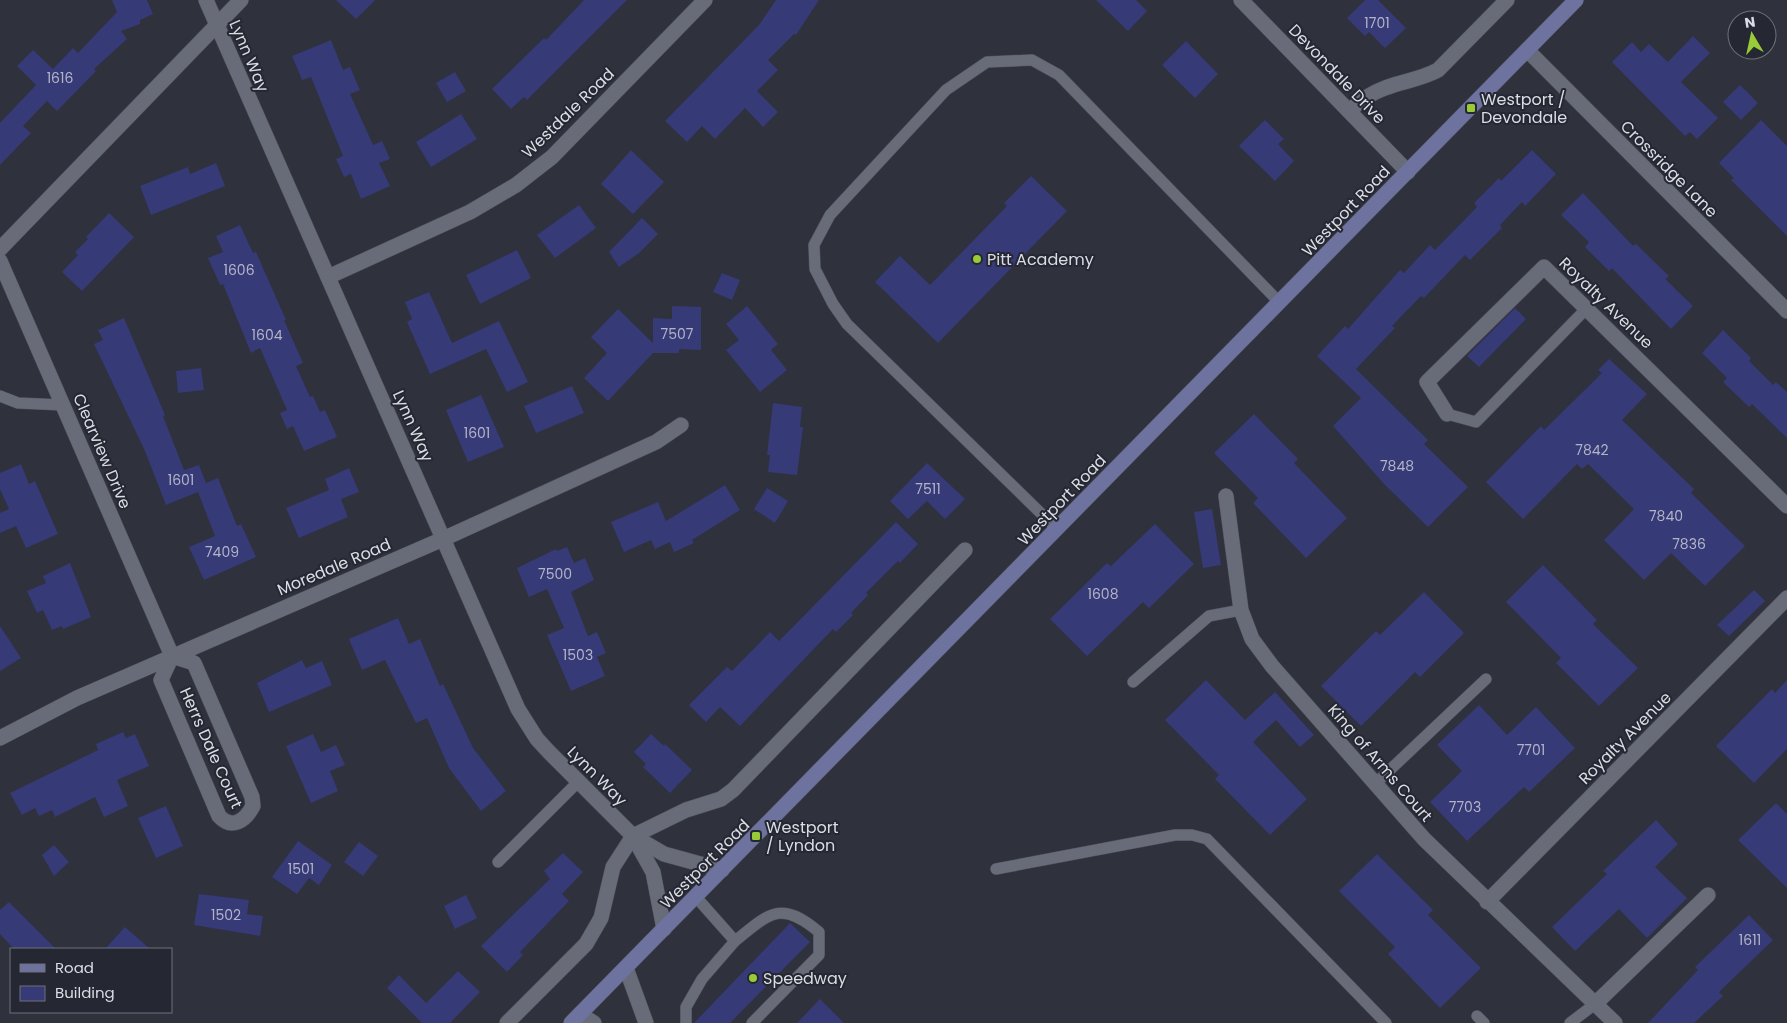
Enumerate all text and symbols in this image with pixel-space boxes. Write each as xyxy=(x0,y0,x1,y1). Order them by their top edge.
north arrow xyxy=(1727,10,1777,60)
text: N xyxy=(1743,11,1757,33)
house number: 1701 xyxy=(1364,13,1390,33)
street label: Lynn Way xyxy=(224,16,274,96)
street label: Devondale Drive xyxy=(1283,19,1391,129)
street label: Westdale Road xyxy=(516,63,620,163)
house number: 1616 xyxy=(47,68,73,88)
place label: Westport / Devondale xyxy=(1481,88,1567,129)
marker: Westport / Devondale xyxy=(1465,102,1477,114)
street label: Crossridge Lane xyxy=(1615,115,1723,223)
street label: Westport Road xyxy=(1297,160,1395,262)
place label: Pitt Academy xyxy=(987,248,1094,271)
street label: Royalty Avenue xyxy=(1554,252,1658,354)
marker: Pitt Academy xyxy=(971,253,983,265)
house number: 1606 xyxy=(223,260,255,280)
house number: 7507 xyxy=(661,324,694,344)
house number: 1604 xyxy=(252,325,283,345)
street label: Lynn Way xyxy=(387,387,439,465)
street label: Clearview Drive xyxy=(67,390,137,512)
house number: 1601 xyxy=(464,423,490,443)
house number: 7842 xyxy=(1575,440,1609,460)
street label: Westport Road xyxy=(1013,449,1111,551)
house number: 7848 xyxy=(1380,456,1414,476)
house number: 1601 xyxy=(168,470,194,490)
house number: 7511 xyxy=(915,479,941,499)
house number: 7840 xyxy=(1649,506,1683,526)
street label: Moredale Road xyxy=(274,533,394,601)
house number: 7836 xyxy=(1672,534,1706,554)
house number: 7409 xyxy=(205,542,239,562)
house number: 7500 xyxy=(538,564,572,584)
house number: 1608 xyxy=(1088,584,1119,604)
house number: 1503 xyxy=(563,645,593,665)
street label: Herrs Dale Court xyxy=(174,684,248,812)
street label: Royalty Avenue xyxy=(1573,686,1677,790)
street label: King of Arms Court xyxy=(1322,699,1438,827)
house number: 7701 xyxy=(1517,740,1545,760)
street label: Lynn Way xyxy=(562,741,632,811)
house number: 7703 xyxy=(1449,797,1481,817)
street label: Westport Road xyxy=(655,814,755,914)
place label: Westport / Lyndon xyxy=(766,816,839,857)
marker: Westport / Lyndon xyxy=(750,830,762,842)
house number: 1501 xyxy=(288,859,314,879)
house number: 1502 xyxy=(211,905,241,925)
house number: 1611 xyxy=(1739,930,1761,950)
legend xyxy=(10,948,172,1013)
text: Road xyxy=(55,957,94,978)
place label: Speedway xyxy=(763,967,847,990)
marker: Speedway xyxy=(747,972,759,984)
text: Building xyxy=(55,982,115,1003)

